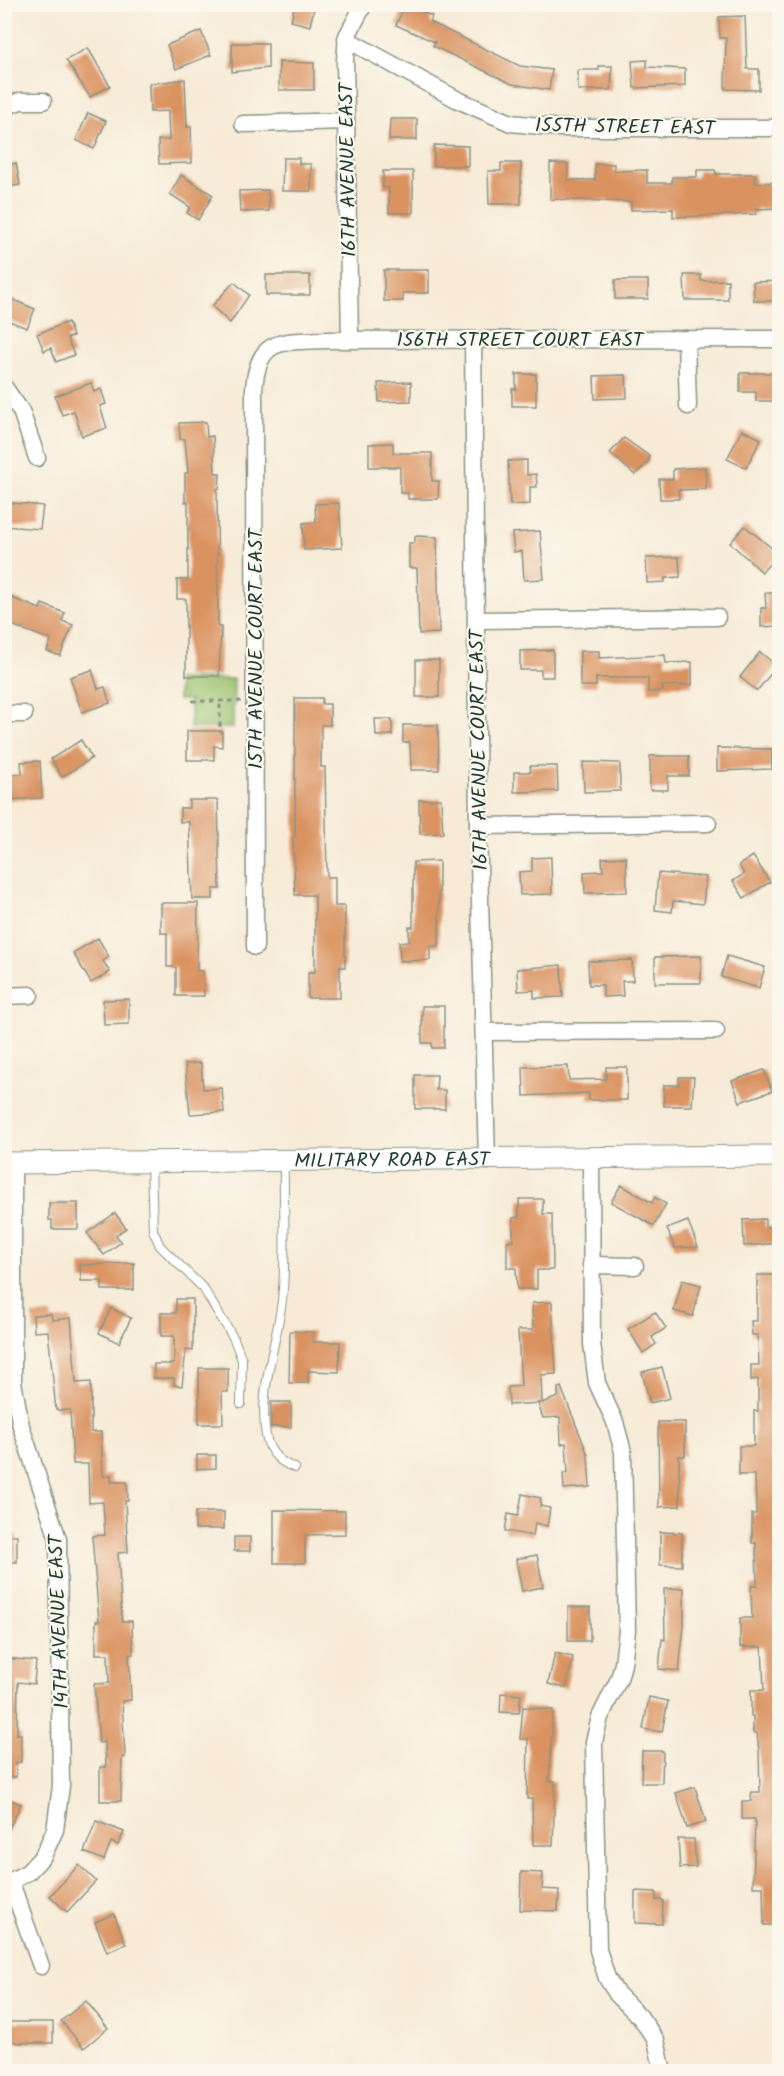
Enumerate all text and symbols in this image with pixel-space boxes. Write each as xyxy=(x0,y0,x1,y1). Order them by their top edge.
street label: 16TH AVENUE EAST xyxy=(331,80,367,257)
street label: 155TH STREET EAST xyxy=(535,110,718,146)
street label: 156TH STREET COURT EAST xyxy=(396,325,646,357)
street label: 15TH AVENUE COURT EAST xyxy=(241,526,273,769)
street label: 16TH AVENUE COURT EAST xyxy=(462,627,498,871)
street label: MILITARY ROAD EAST xyxy=(294,1145,492,1178)
street label: 14TH AVENUE EAST xyxy=(41,1532,79,1710)

